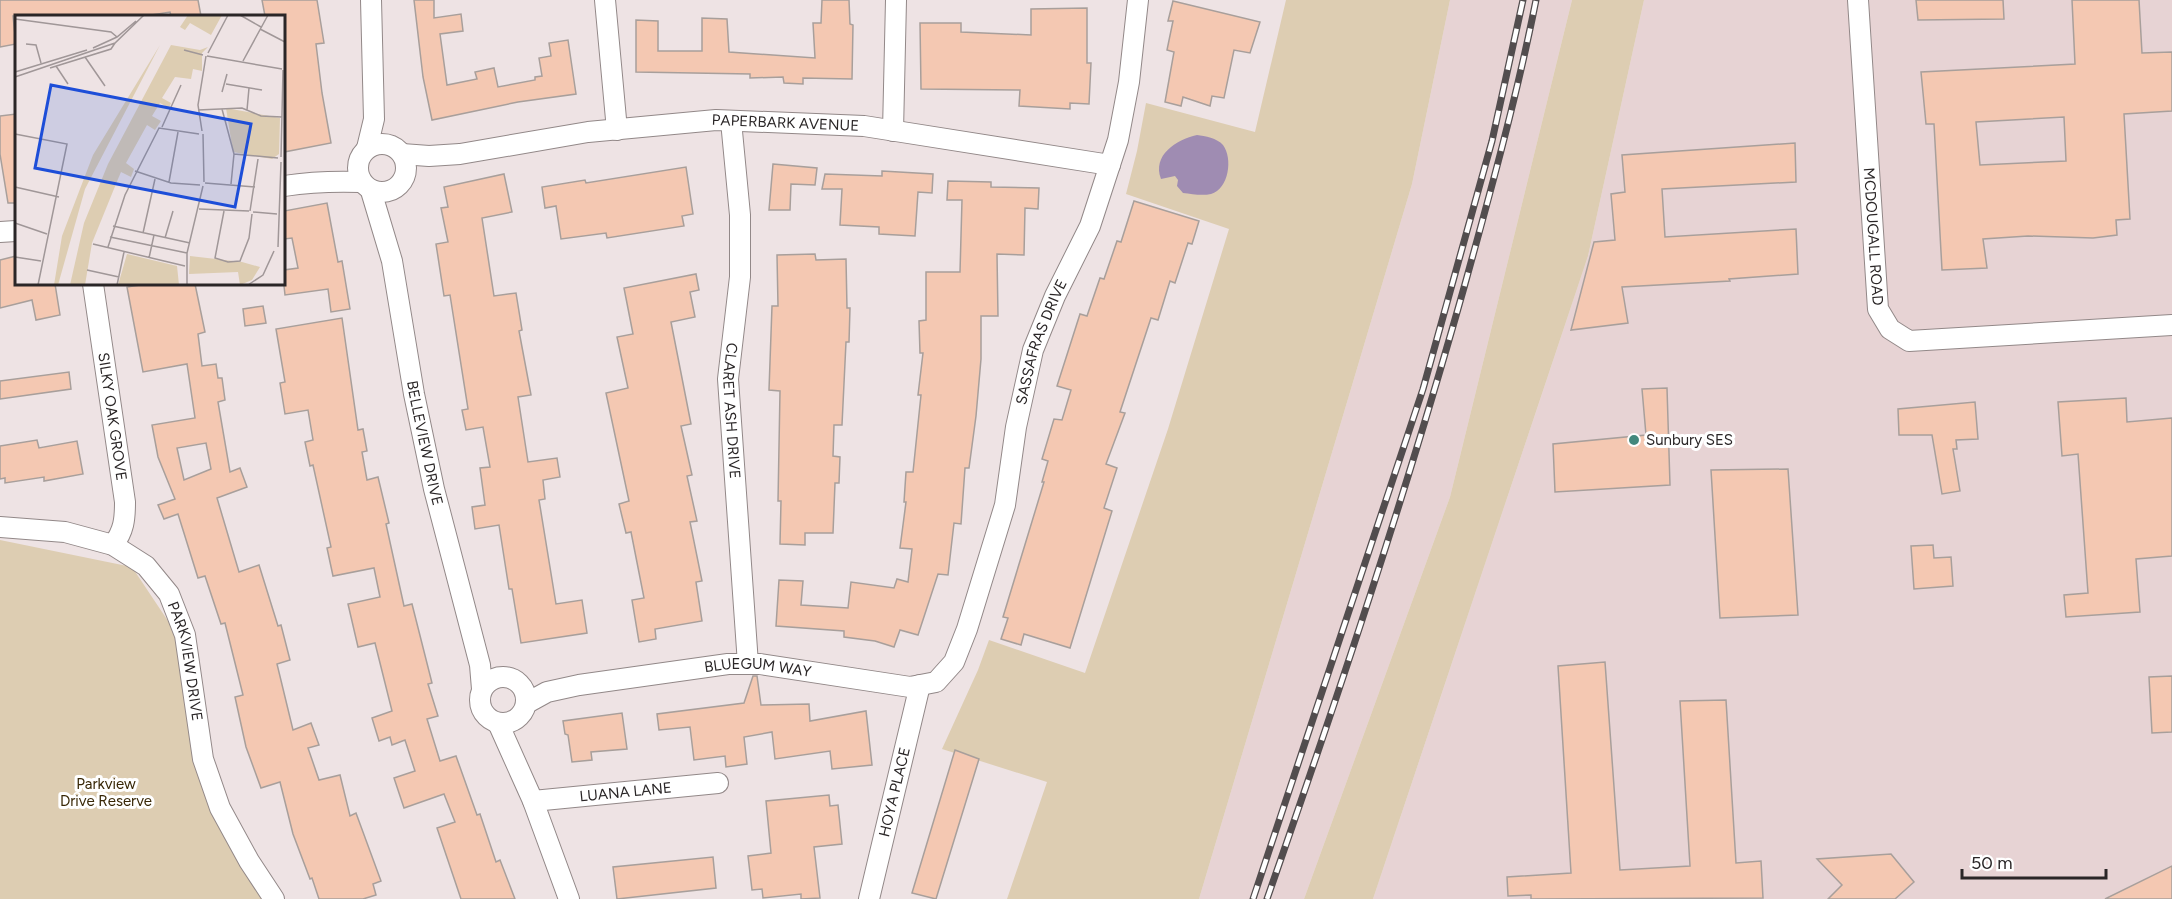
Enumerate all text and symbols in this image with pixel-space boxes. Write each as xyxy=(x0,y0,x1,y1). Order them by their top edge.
inset map xyxy=(15,15,285,285)
street label: PAPERBARK AVENUE xyxy=(711,111,859,135)
street label: MCDOUGALL ROAD xyxy=(1860,167,1887,306)
street label: SASSAFRAS DRIVE xyxy=(1012,276,1071,406)
street label: CLARET ASH DRIVE xyxy=(719,342,744,480)
street label: SILKY OAK GROVE xyxy=(94,351,131,482)
street label: BELLEVIEW DRIVE xyxy=(403,379,447,507)
place label: Sunbury SES xyxy=(1646,431,1733,449)
marker: Sunbury SES xyxy=(1627,433,1641,447)
street label: PARKVIEW DRIVE xyxy=(164,599,206,722)
street label: BLUEGUM WAY xyxy=(703,655,813,681)
street label: HOYA PLACE xyxy=(875,745,914,839)
park label: Parkview Drive Reserve xyxy=(60,775,152,810)
street label: LUANA LANE xyxy=(579,779,672,805)
scale bar xyxy=(1962,842,2106,880)
text: 50 m xyxy=(1971,852,2013,874)

